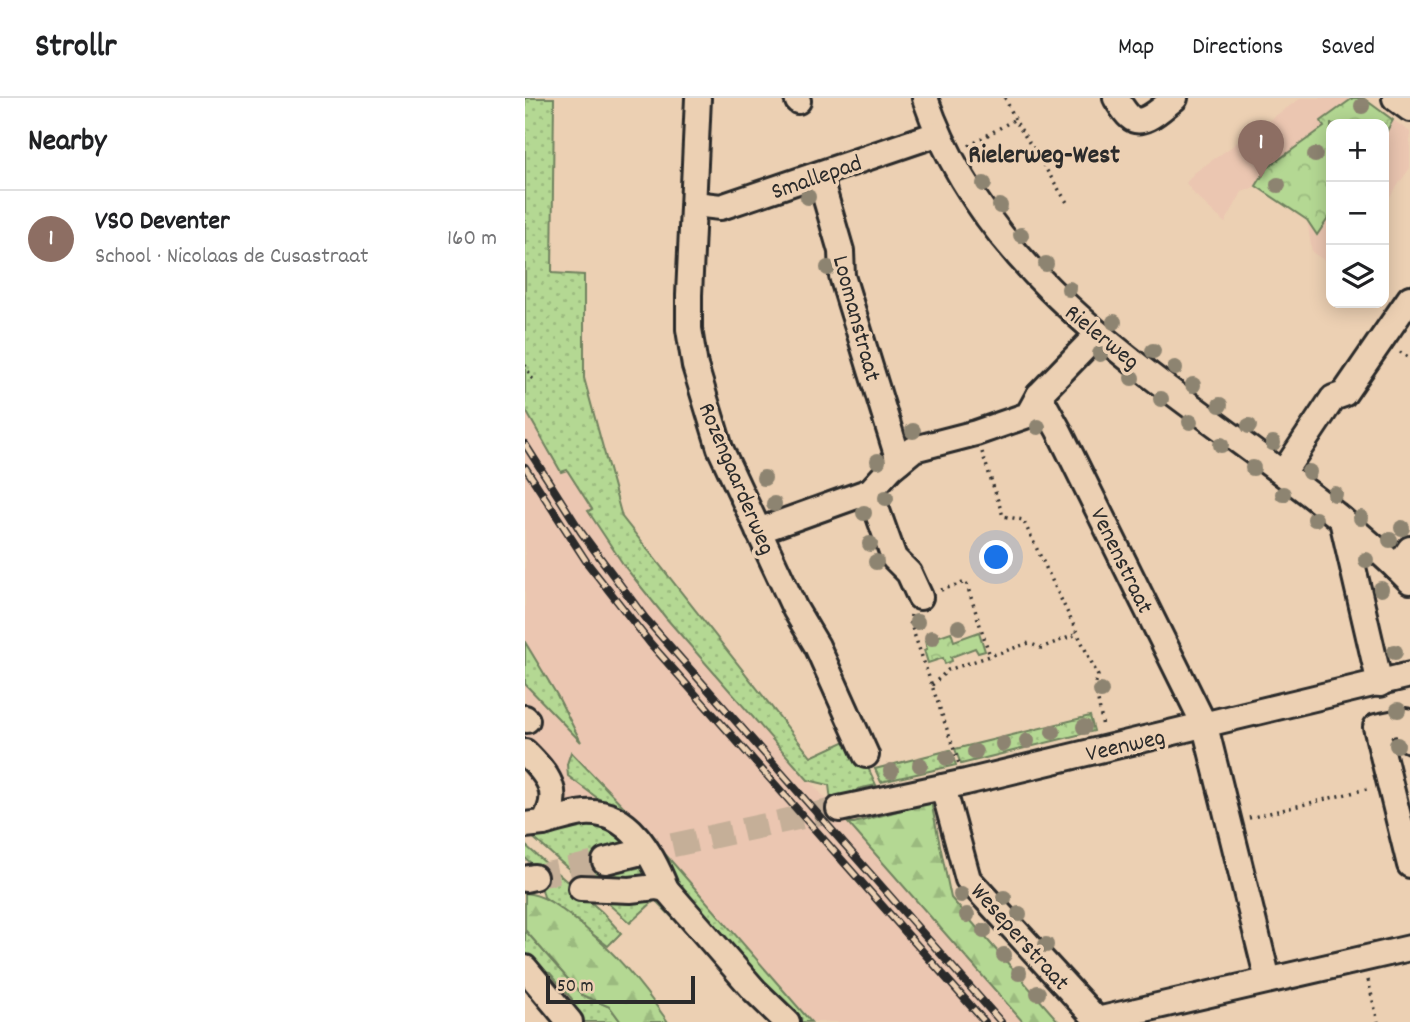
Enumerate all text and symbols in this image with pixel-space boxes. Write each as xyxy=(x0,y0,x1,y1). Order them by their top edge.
text: Strollr xyxy=(35,25,117,72)
text: Map xyxy=(1118,31,1154,65)
text: Directions xyxy=(1192,31,1283,65)
text: Saved xyxy=(1321,31,1375,65)
map controls xyxy=(1326,119,1389,308)
button: + xyxy=(1326,119,1389,182)
pin: 1 xyxy=(1238,120,1284,178)
text: Nearby xyxy=(28,122,106,165)
district label: Rielerweg-West xyxy=(968,138,1120,175)
street label: Smallepad xyxy=(767,147,867,210)
button: − xyxy=(1326,182,1389,245)
text: VSO Deventer xyxy=(95,204,230,241)
text: 1 xyxy=(48,223,54,256)
text: 160 m xyxy=(447,223,497,256)
text: School · Nicolaas de Cusastraat xyxy=(95,241,368,274)
button: layers xyxy=(1326,245,1389,308)
street label: Loomanstraat xyxy=(822,252,888,386)
street label: Rielerweg xyxy=(1056,297,1146,379)
street label: Rozengaarderweg xyxy=(688,398,783,561)
street label: Venenstraat xyxy=(1080,503,1161,620)
your location xyxy=(979,540,1013,574)
street label: Veenweg xyxy=(1083,721,1169,773)
street label: Weseperstraat xyxy=(961,877,1077,1000)
scale bar xyxy=(546,973,695,1005)
text: 50 m xyxy=(557,974,594,1001)

